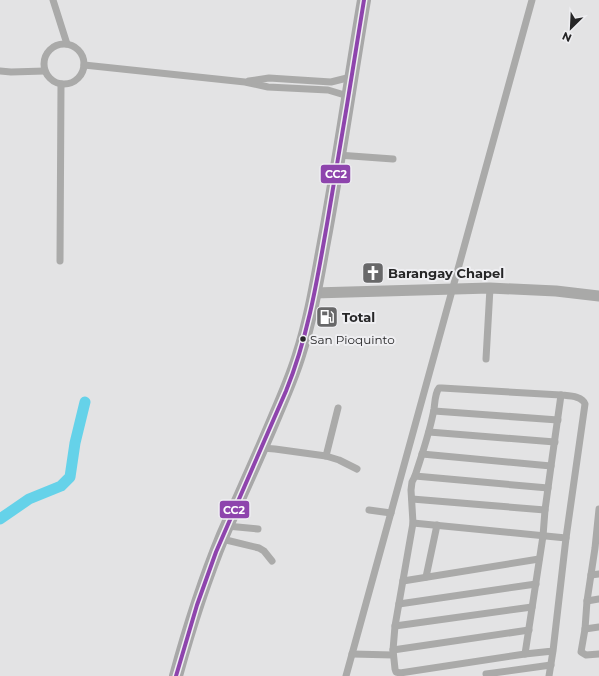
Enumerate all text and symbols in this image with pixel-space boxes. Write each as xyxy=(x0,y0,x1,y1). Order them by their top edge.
north arrow xyxy=(551,8,591,48)
text: N xyxy=(560,29,574,45)
line badge: CC2 xyxy=(320,164,351,184)
text: CC2 xyxy=(325,167,348,181)
church icon: Barangay Chapel xyxy=(360,260,386,286)
place label: Barangay Chapel xyxy=(388,265,504,281)
fuel station icon: Total xyxy=(314,304,340,330)
place label: Total xyxy=(342,309,375,325)
place label: San Pioquinto xyxy=(310,332,395,347)
marker: San Pioquinto xyxy=(298,334,308,344)
line badge: CC2 xyxy=(219,500,250,519)
text: CC2 xyxy=(223,503,246,517)

